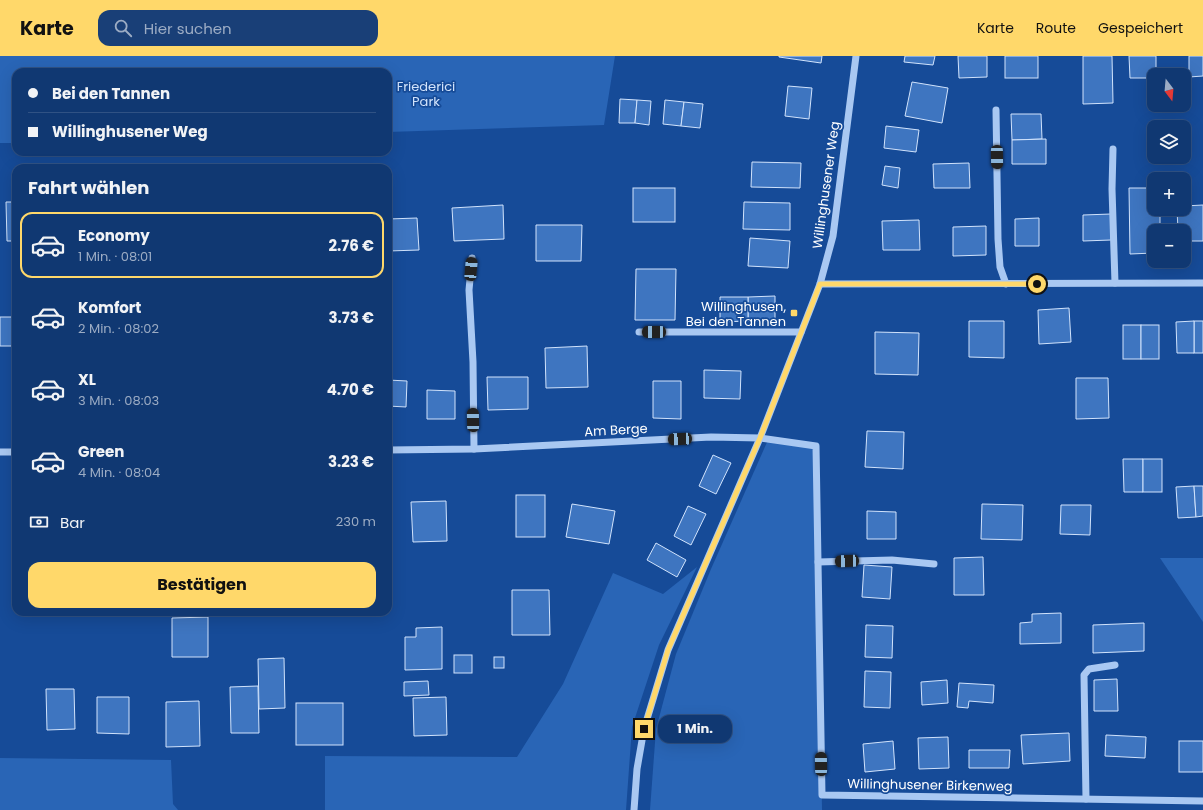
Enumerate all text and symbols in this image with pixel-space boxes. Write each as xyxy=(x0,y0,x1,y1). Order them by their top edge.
search box xyxy=(98,10,378,46)
text: Karte xyxy=(20,15,74,42)
icon: search xyxy=(112,17,134,39)
text: Hier suchen xyxy=(144,18,232,39)
text: Karte xyxy=(977,18,1014,38)
text: Route xyxy=(1036,18,1076,38)
text: Gespeichert xyxy=(1098,18,1183,38)
north arrow xyxy=(1147,68,1191,112)
map controls xyxy=(1147,68,1191,268)
park label: Friederici Park xyxy=(397,77,455,111)
text: Bei den Tannen xyxy=(52,83,170,104)
street label: Willinghusener Weg xyxy=(808,120,844,250)
button: layers xyxy=(1147,120,1191,164)
text: Willinghusener Weg xyxy=(52,121,208,142)
car xyxy=(991,145,1003,169)
button: + xyxy=(1147,172,1191,216)
text: Fahrt wählen xyxy=(28,175,150,200)
button: − xyxy=(1147,224,1191,268)
text: Economy xyxy=(78,225,150,246)
icon: car xyxy=(30,227,66,263)
text: 2.76 € xyxy=(329,235,374,256)
text: 1 Min. · 08:01 xyxy=(78,247,152,266)
car xyxy=(464,257,478,281)
route start xyxy=(1028,275,1046,293)
text: Komfort xyxy=(78,297,141,318)
place label: Willinghusen, Bei den Tannen xyxy=(686,297,786,331)
icon: car xyxy=(30,299,66,335)
text: 3.73 € xyxy=(328,307,374,328)
marker: Willinghusen, Bei den Tannen xyxy=(789,308,799,318)
text: 2 Min. · 08:02 xyxy=(78,319,159,338)
car xyxy=(642,326,666,338)
text: XL xyxy=(78,369,96,390)
icon: car xyxy=(30,371,66,407)
text: 4.70 € xyxy=(327,379,374,400)
text: 3 Min. · 08:03 xyxy=(78,391,159,410)
car xyxy=(467,408,479,432)
street label: Am Berge xyxy=(584,419,648,441)
car xyxy=(668,432,692,446)
text: Green xyxy=(78,441,124,462)
icon: car xyxy=(30,443,66,479)
text: 3.23 € xyxy=(328,451,374,472)
text: 4 Min. · 08:04 xyxy=(78,463,160,482)
icon: cash xyxy=(28,511,50,533)
text: Bar xyxy=(60,512,85,533)
text: 230 m xyxy=(336,512,376,531)
car xyxy=(835,555,859,567)
button: Bestätigen xyxy=(28,562,376,608)
callout: 1 Min. xyxy=(658,715,732,743)
text: 1 Min. xyxy=(677,719,713,738)
route end xyxy=(635,720,653,738)
car xyxy=(815,752,827,776)
street label: Willinghusener Birkenweg xyxy=(847,774,1013,796)

